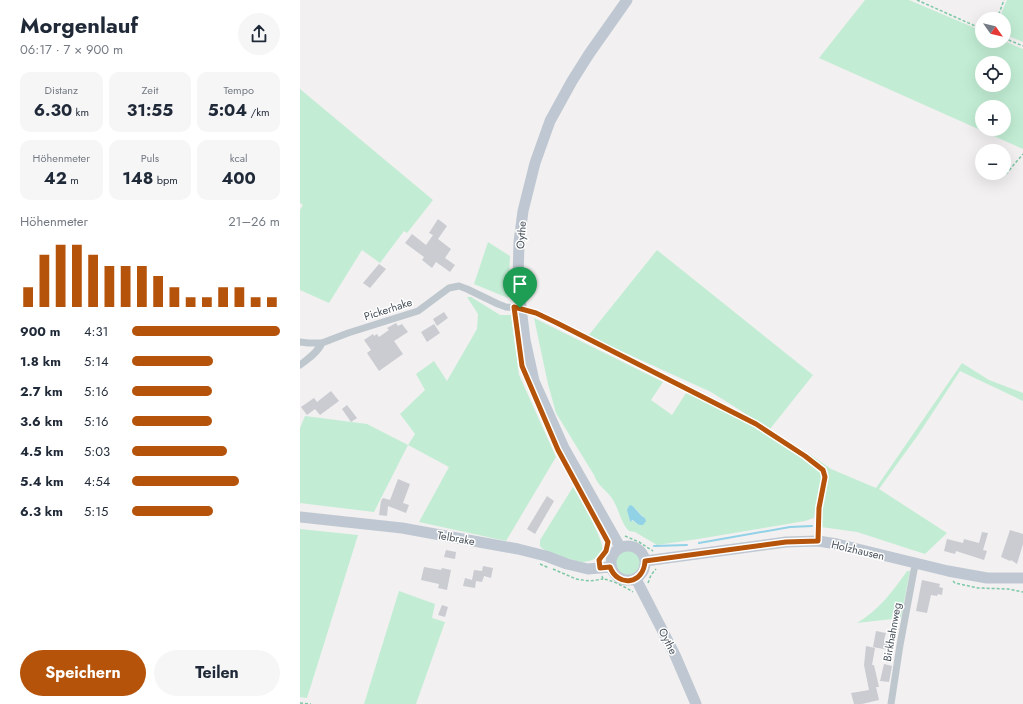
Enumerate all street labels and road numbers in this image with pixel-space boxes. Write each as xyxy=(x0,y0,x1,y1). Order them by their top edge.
street label: Oythe xyxy=(512,220,530,249)
street label: Pickerhake xyxy=(362,294,414,324)
street label: Telbrake xyxy=(436,527,476,549)
street label: Holzhausen xyxy=(830,536,886,564)
street label: Birkhahnweg xyxy=(879,601,905,663)
street label: Oythe xyxy=(655,625,682,657)

